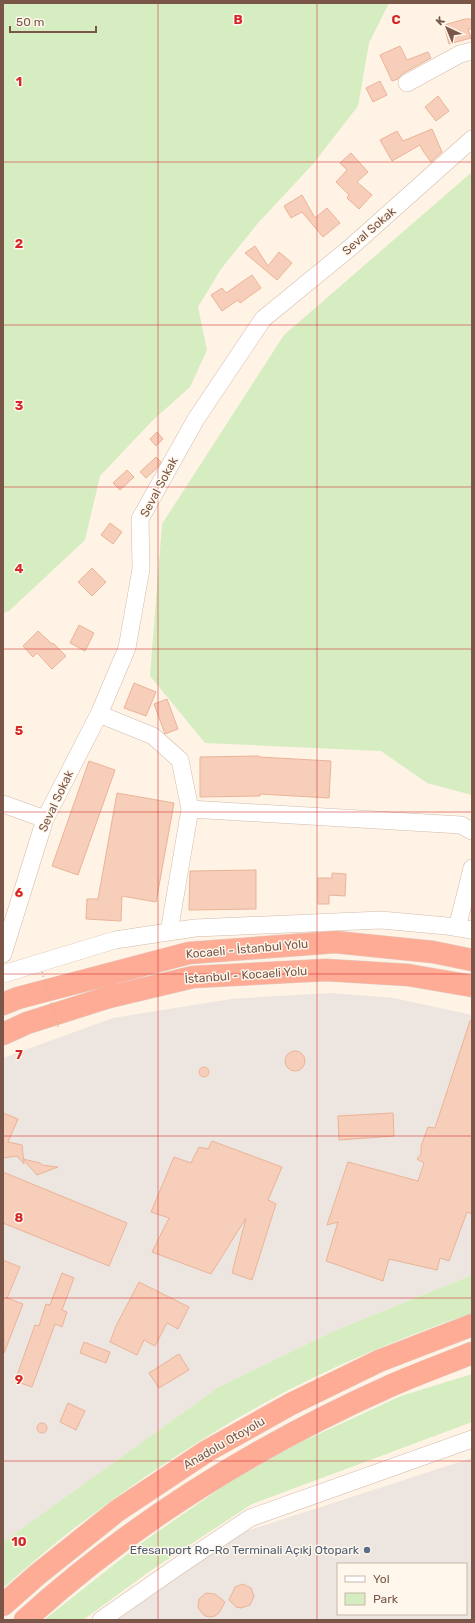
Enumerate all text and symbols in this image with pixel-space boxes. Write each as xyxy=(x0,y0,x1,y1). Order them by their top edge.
scale bar xyxy=(10,8,96,34)
north arrow xyxy=(427,8,467,48)
text: B xyxy=(233,12,243,27)
text: C xyxy=(391,12,401,27)
text: K xyxy=(433,13,448,28)
text: 50 m xyxy=(16,15,44,29)
text: 1 xyxy=(16,74,22,89)
street label: Seval Sokak xyxy=(339,204,399,258)
text: 2 xyxy=(15,236,23,251)
text: 3 xyxy=(15,398,24,413)
street label: Seval Sokak xyxy=(137,454,181,519)
text: 4 xyxy=(15,561,24,576)
text: 5 xyxy=(15,723,23,738)
street label: Seval Sokak xyxy=(36,767,77,834)
text: 6 xyxy=(15,885,24,900)
street label: Kocaeli - İstanbul Yolu xyxy=(185,937,309,961)
street label: İstanbul - Kocaeli Yolu xyxy=(184,964,308,986)
text: 7 xyxy=(15,1047,23,1062)
text: 8 xyxy=(15,1210,24,1225)
text: 9 xyxy=(15,1372,23,1387)
street label: Anadolu Otoyolu xyxy=(181,1414,267,1472)
text: 10 xyxy=(11,1534,27,1549)
place label: Efesanport Ro-Ro Terminali Açıkj Otopark xyxy=(130,1543,360,1557)
marker: Efesanport Ro-Ro Terminali Açıkj Otopark xyxy=(362,1545,372,1555)
legend xyxy=(337,1563,467,1615)
text: Yol xyxy=(373,1572,390,1586)
text: Park xyxy=(373,1592,399,1606)

